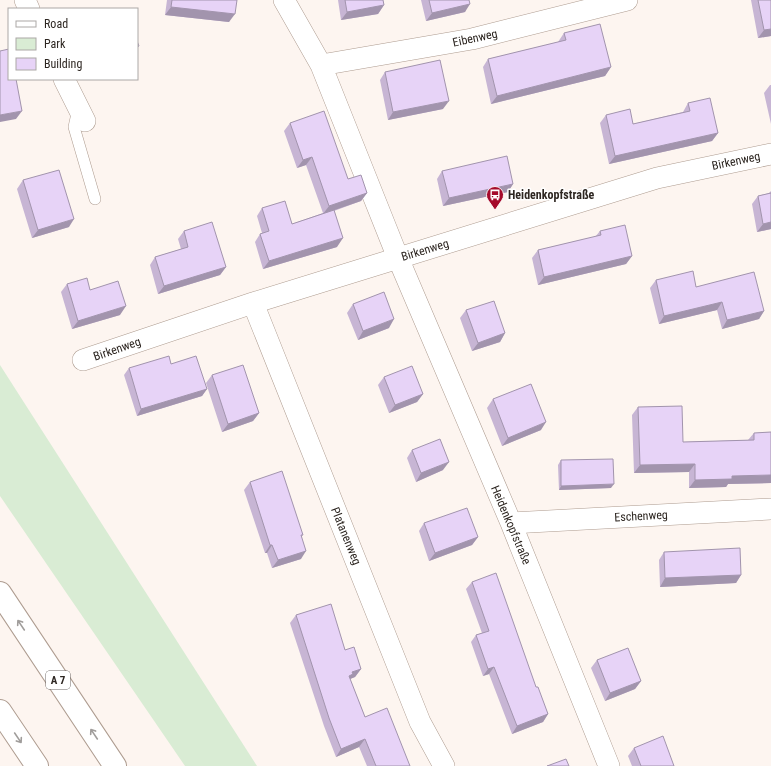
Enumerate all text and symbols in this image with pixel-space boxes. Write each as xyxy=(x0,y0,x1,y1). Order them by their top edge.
legend xyxy=(8,8,138,80)
text: Road xyxy=(44,17,68,31)
street label: Eibenweg xyxy=(451,26,499,50)
text: Park xyxy=(44,37,66,51)
text: Building xyxy=(44,57,82,71)
street label: Birkenweg xyxy=(711,149,762,173)
bus stop icon: Heidenkopfstraße xyxy=(485,185,505,210)
place label: Heidenkopfstraße xyxy=(508,188,595,202)
street label: Birkenweg xyxy=(400,236,451,264)
street label: Birkenweg xyxy=(92,334,143,364)
street label: Heidenkopfstraße xyxy=(488,483,534,567)
street label: Platanenweg xyxy=(328,505,364,567)
street label: Eschenweg xyxy=(614,508,668,524)
one-way arrow xyxy=(17,620,26,631)
road number: A 7 xyxy=(46,671,70,689)
one-way arrow xyxy=(89,728,98,739)
one-way arrow xyxy=(14,733,22,744)

